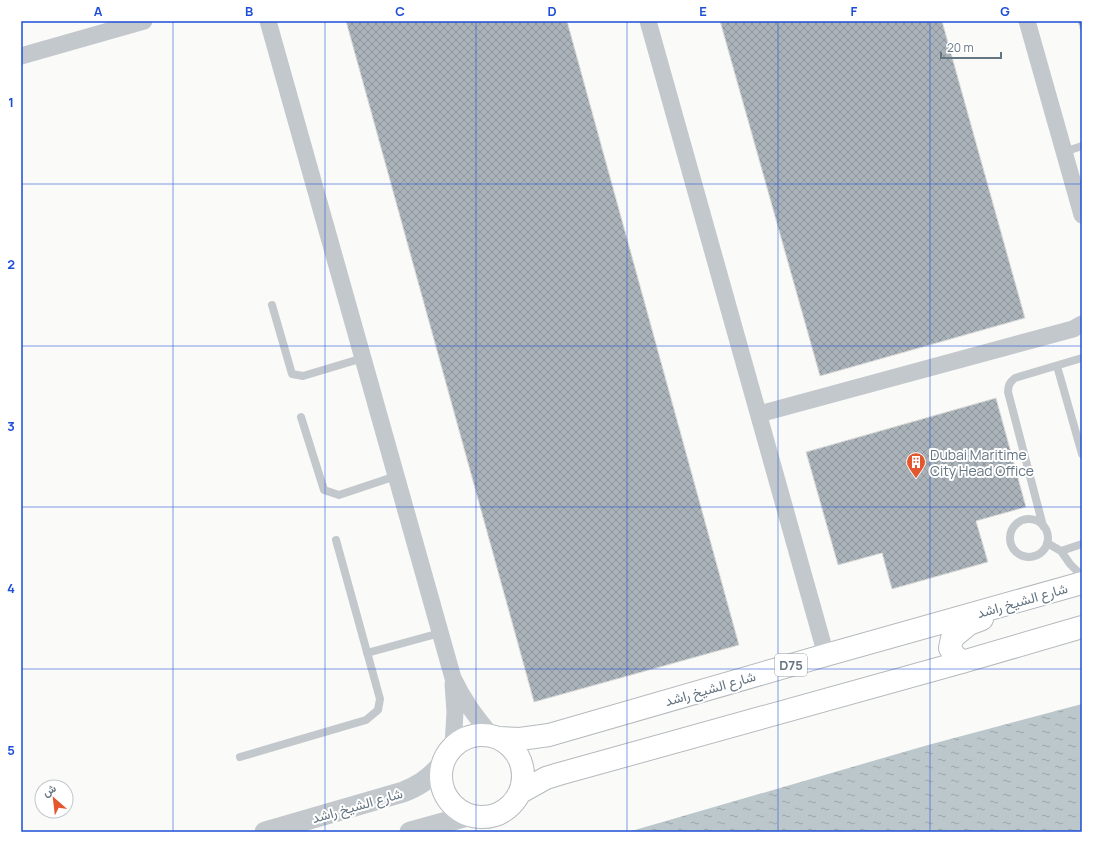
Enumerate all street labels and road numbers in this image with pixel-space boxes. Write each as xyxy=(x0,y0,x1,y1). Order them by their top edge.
street label: شارع الشيخ راشد xyxy=(974,578,1070,624)
road number: D75 xyxy=(775,654,807,676)
street label: شارع الشيخ راشد xyxy=(662,666,758,712)
street label: شارع الشيخ راشد xyxy=(309,783,405,829)

